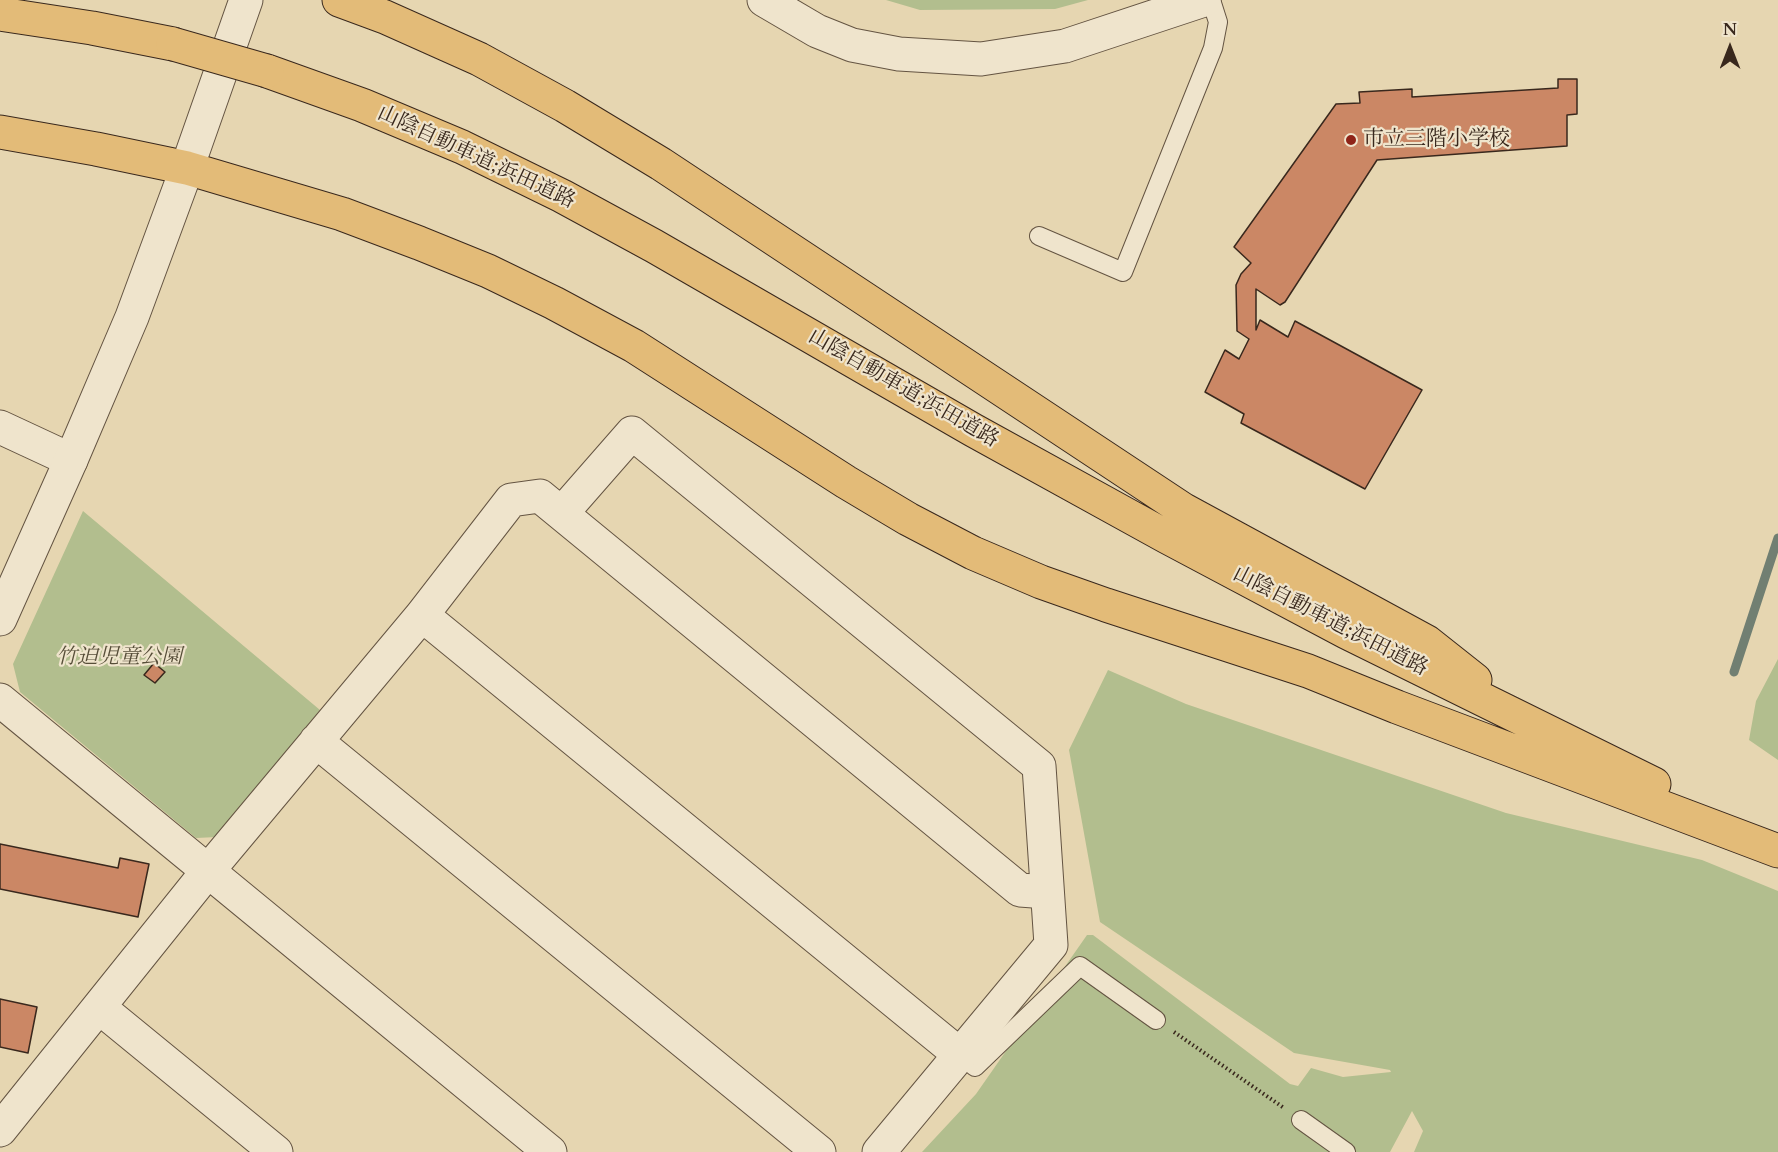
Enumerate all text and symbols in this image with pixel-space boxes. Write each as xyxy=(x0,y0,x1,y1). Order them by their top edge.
north arrow xyxy=(1700,18,1760,78)
text: N xyxy=(1723,19,1737,41)
street label: 山陰自動車道;浜田道路 xyxy=(373,101,579,215)
place label: 市立三階小学校 xyxy=(1363,127,1510,153)
marker: 市立三階小学校 xyxy=(1344,133,1358,147)
street label: 山陰自動車道;浜田道路 xyxy=(803,324,1003,454)
street label: 山陰自動車道;浜田道路 xyxy=(1228,562,1432,682)
park label: 竹迫児童公園 xyxy=(56,645,182,671)

